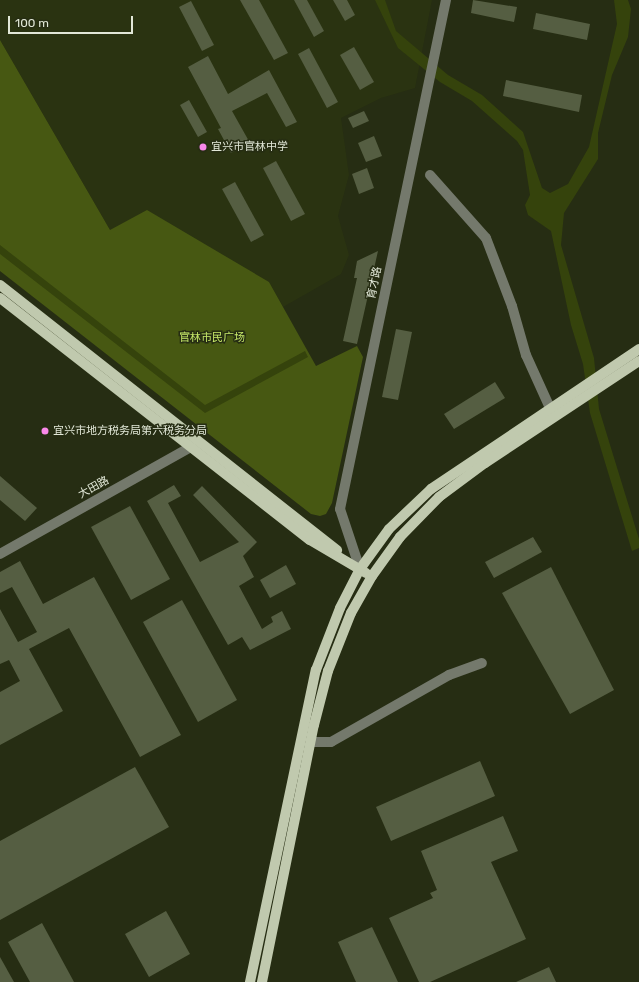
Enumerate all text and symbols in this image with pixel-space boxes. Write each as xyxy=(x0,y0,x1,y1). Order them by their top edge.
scale bar xyxy=(10,8,135,34)
text: 100 m xyxy=(15,16,49,30)
place label: 宜兴市官林中学 xyxy=(211,140,288,154)
marker: 宜兴市官林中学 xyxy=(198,142,208,152)
street label: 育才路 xyxy=(365,265,385,301)
park label: 官林市民广场 xyxy=(179,331,245,345)
place label: 宜兴市地方税务局第六税务分局 xyxy=(53,424,207,438)
marker: 宜兴市地方税务局第六税务分局 xyxy=(40,426,50,436)
street label: 大田路 xyxy=(76,474,112,502)

